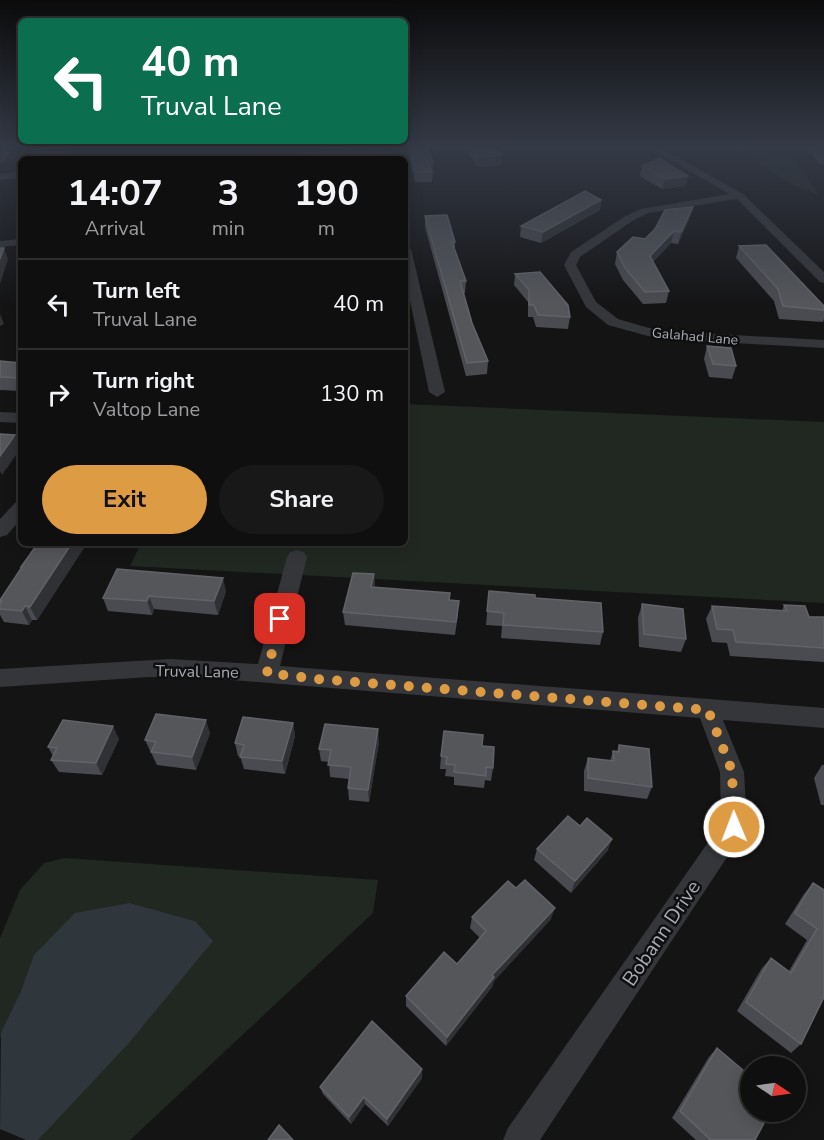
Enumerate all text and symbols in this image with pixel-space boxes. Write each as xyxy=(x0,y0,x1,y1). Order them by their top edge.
text: 40 m xyxy=(141,34,240,91)
icon: left xyxy=(42,42,120,120)
text: Truval Lane xyxy=(141,88,282,125)
text: 14:07 xyxy=(67,169,163,218)
text: 3 xyxy=(217,169,239,218)
text: 190 xyxy=(294,169,359,218)
text: Arrival xyxy=(85,215,145,242)
text: min xyxy=(212,215,245,242)
text: m xyxy=(318,215,335,242)
text: Turn left xyxy=(93,276,180,306)
icon: left xyxy=(42,288,75,321)
text: 40 m xyxy=(333,289,384,319)
text: Truval Lane xyxy=(93,306,197,333)
street label: Galahad Lane xyxy=(651,323,739,350)
text: Turn right xyxy=(93,366,194,396)
icon: right xyxy=(42,378,75,411)
text: 130 m xyxy=(320,379,384,409)
text: Valtop Lane xyxy=(93,396,200,423)
button: Exit xyxy=(42,465,207,534)
button: Share xyxy=(219,465,384,534)
pin xyxy=(254,593,305,644)
icon: arrive xyxy=(263,602,296,635)
street label: Truval Lane xyxy=(155,660,239,684)
position arrow xyxy=(702,795,766,859)
street label: Bobann Drive xyxy=(616,875,707,991)
north arrow xyxy=(740,1056,806,1122)
map controls xyxy=(740,1056,806,1122)

